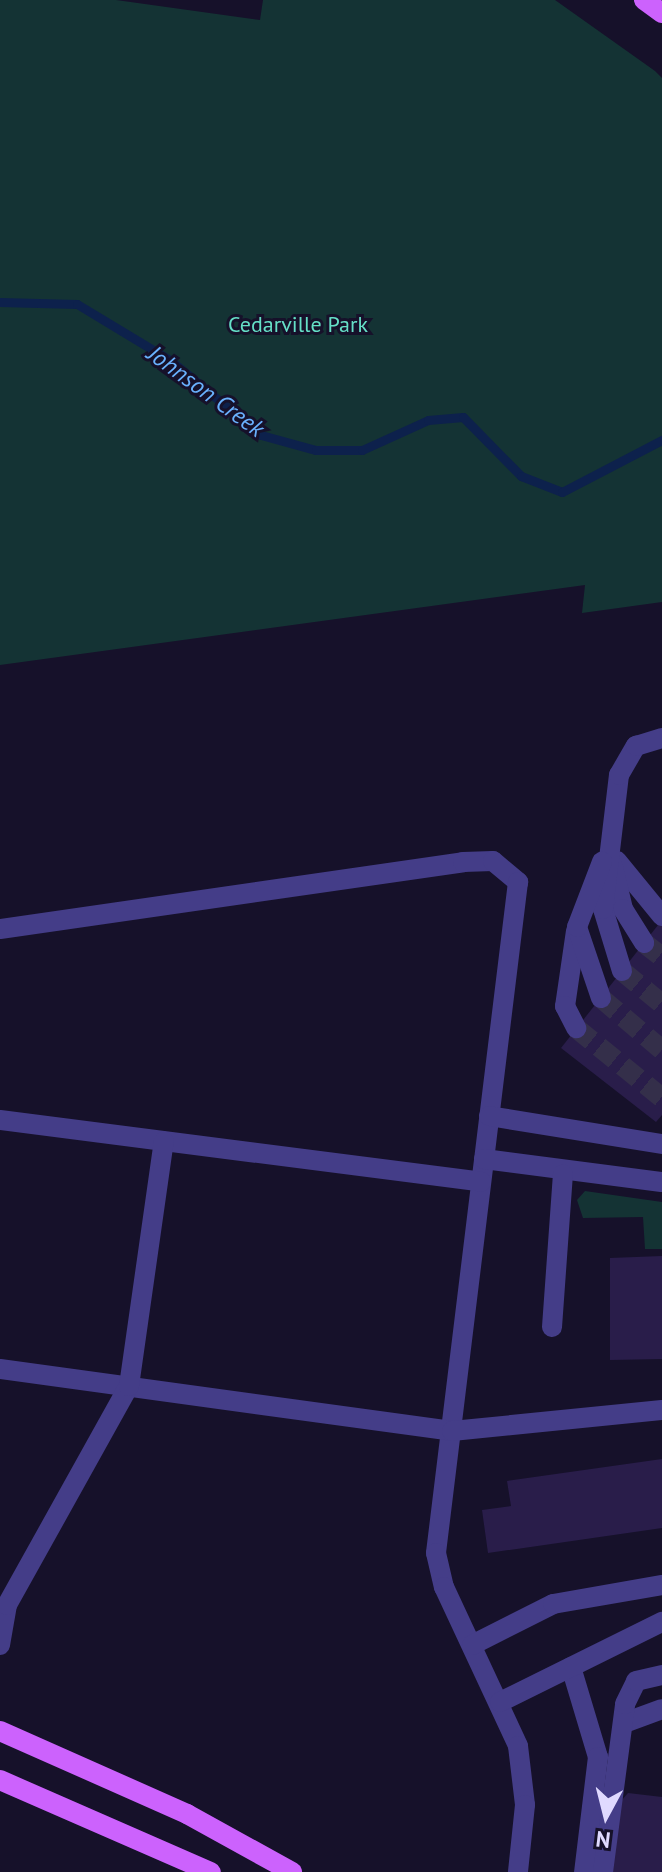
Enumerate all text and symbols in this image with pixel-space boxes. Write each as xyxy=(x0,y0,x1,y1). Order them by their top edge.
park label: Cedarville Park xyxy=(228,312,368,338)
water label: Johnson Creek xyxy=(142,339,270,443)
north arrow xyxy=(566,1776,646,1856)
text: N xyxy=(594,1825,612,1855)

